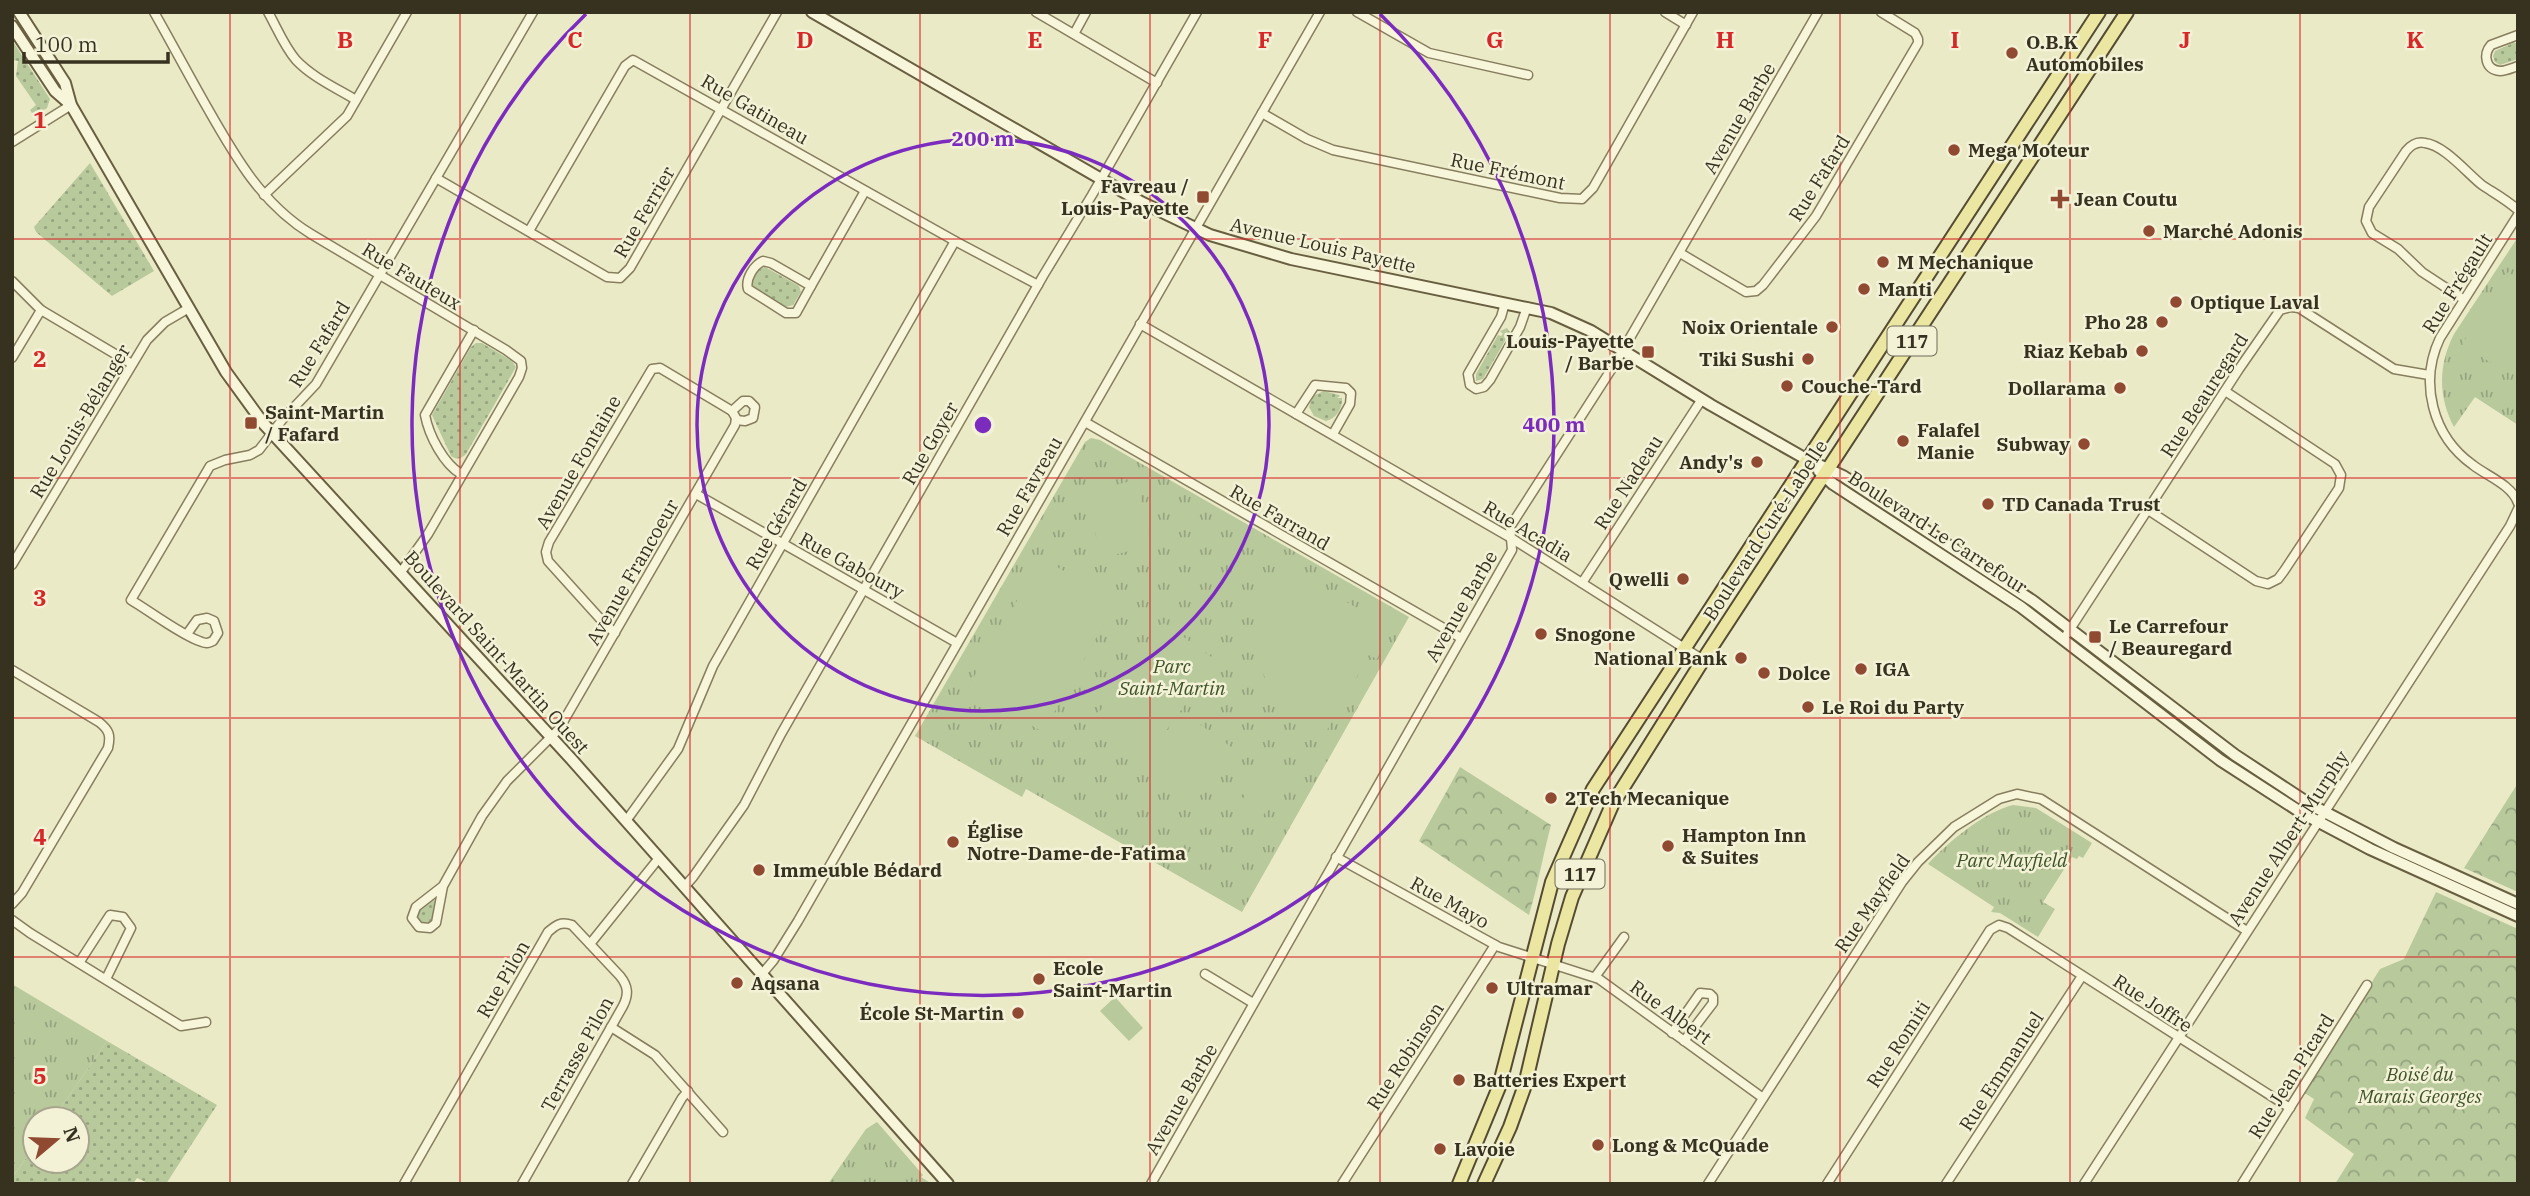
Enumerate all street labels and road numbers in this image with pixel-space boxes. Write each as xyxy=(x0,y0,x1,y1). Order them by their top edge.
street label: Avenue Barbe xyxy=(1697,58,1781,178)
street label: Rue Gatineau xyxy=(697,69,813,150)
street label: Rue Fafard xyxy=(1783,130,1855,226)
street label: Rue Frémont xyxy=(1448,147,1568,195)
street label: Rue Ferrier xyxy=(608,161,680,262)
street label: Avenue Louis Payette xyxy=(1228,212,1418,278)
street label: Rue Frégault xyxy=(2417,228,2497,338)
street label: Rue Fauteux xyxy=(358,237,466,315)
street label: Rue Fafard xyxy=(283,296,355,392)
road number: 117 xyxy=(1888,326,1937,356)
street label: Rue Beauregard xyxy=(2155,328,2253,462)
street label: Rue Louis-Bélanger xyxy=(25,339,136,502)
street label: Avenue Fontaine xyxy=(530,391,626,533)
street label: Rue Goyer xyxy=(897,397,964,489)
street label: Rue Nadeau xyxy=(1589,430,1668,534)
street label: Rue Favreau xyxy=(991,432,1067,540)
street label: Boulevard Curé-Labelle xyxy=(1698,435,1832,625)
street label: Boulevard Le Carrefour xyxy=(1844,465,2032,599)
street label: Rue Gérard xyxy=(740,474,812,574)
street label: Rue Farrand xyxy=(1226,479,1334,555)
street label: Avenue Francoeur xyxy=(580,494,684,649)
street label: Rue Acadia xyxy=(1479,495,1577,567)
street label: Rue Gaboury xyxy=(795,526,909,604)
street label: Boulevard Saint-Martin Ouest xyxy=(399,545,595,759)
street label: Avenue Barbe xyxy=(1419,546,1503,666)
street label: Avenue Albert-Murphy xyxy=(2222,745,2354,930)
street label: Rue Mayfield xyxy=(1829,849,1915,957)
road number: 117 xyxy=(1556,860,1604,888)
street label: Rue Mayo xyxy=(1406,871,1494,933)
street label: Rue Pilon xyxy=(471,936,535,1022)
street label: Rue Joffre xyxy=(2109,969,2197,1037)
street label: Rue Albert xyxy=(1626,974,1717,1050)
street label: Terrasse Pilon xyxy=(535,992,619,1116)
street label: Rue Romiti xyxy=(1861,996,1935,1092)
street label: Rue Robinson xyxy=(1361,998,1449,1114)
street label: Rue Emmanuel xyxy=(1953,1007,2049,1135)
street label: Rue Jean Picard xyxy=(2243,1009,2339,1143)
street label: Avenue Barbe xyxy=(1139,1039,1223,1159)

